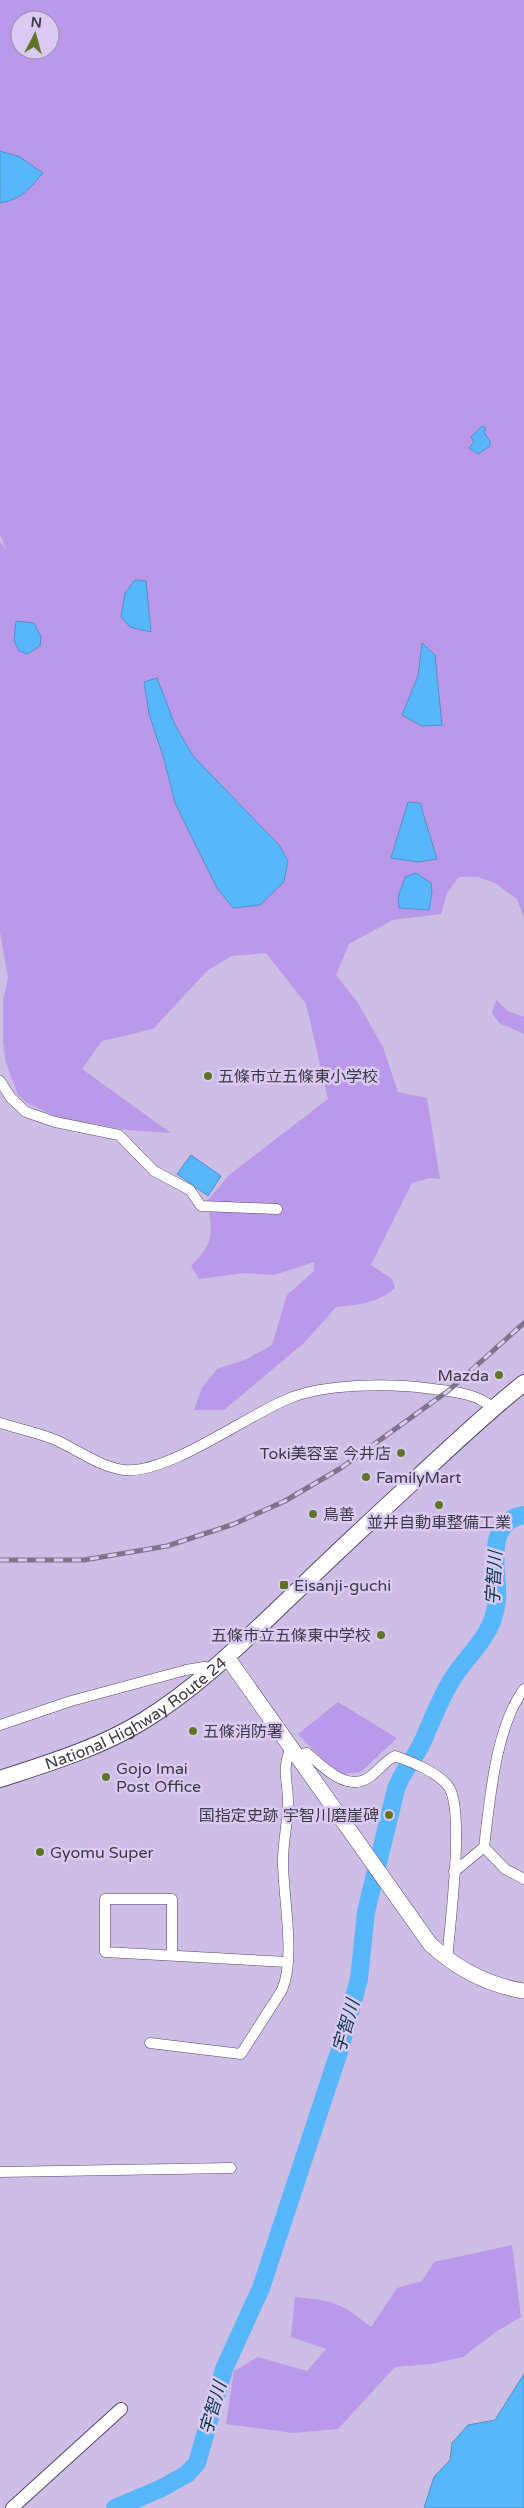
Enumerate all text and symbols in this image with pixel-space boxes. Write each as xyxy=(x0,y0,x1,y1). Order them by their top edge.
north arrow xyxy=(10,10,60,60)
text: N xyxy=(30,14,43,32)
place label: 五條市立五條東小学校 xyxy=(218,1067,378,1087)
marker: 五條市立五條東小学校 xyxy=(202,1070,214,1082)
place label: Mazda xyxy=(437,1366,489,1386)
marker: Mazda xyxy=(493,1369,505,1381)
place label: Toki美容室 今井店 xyxy=(260,1444,391,1464)
marker: Toki美容室 今井店 xyxy=(395,1447,407,1459)
place label: FamilyMart xyxy=(376,1468,461,1488)
marker: FamilyMart xyxy=(360,1471,372,1483)
marker: 並井自動車整備工業 xyxy=(433,1499,445,1511)
place label: 鳥善 xyxy=(323,1505,355,1525)
marker: 鳥善 xyxy=(307,1508,319,1520)
place label: 並井自動車整備工業 xyxy=(367,1513,511,1533)
water label: 宇智川 xyxy=(482,1548,507,1606)
place label: Eisanji-guchi xyxy=(294,1576,391,1596)
marker: Eisanji-guchi xyxy=(278,1579,290,1591)
place label: 五條市立五條東中学校 xyxy=(211,1626,371,1646)
marker: 五條市立五條東中学校 xyxy=(375,1629,387,1641)
street label: National Highway Route 24 xyxy=(42,1653,231,1775)
place label: 五條消防署 xyxy=(203,1722,283,1742)
marker: 五條消防署 xyxy=(187,1725,199,1737)
place label: Gojo Imai Post Office xyxy=(116,1759,201,1797)
marker: Gojo Imai Post Office xyxy=(100,1771,112,1783)
place label: 国指定史跡 宇智川磨崖碑 xyxy=(199,1806,379,1826)
marker: 国指定史跡 宇智川磨崖碑 xyxy=(383,1809,395,1821)
place label: Gyomu Super xyxy=(50,1843,154,1863)
marker: Gyomu Super xyxy=(34,1846,46,1858)
water label: 宇智川 xyxy=(328,1995,365,2055)
water label: 宇智川 xyxy=(195,2377,232,2437)

